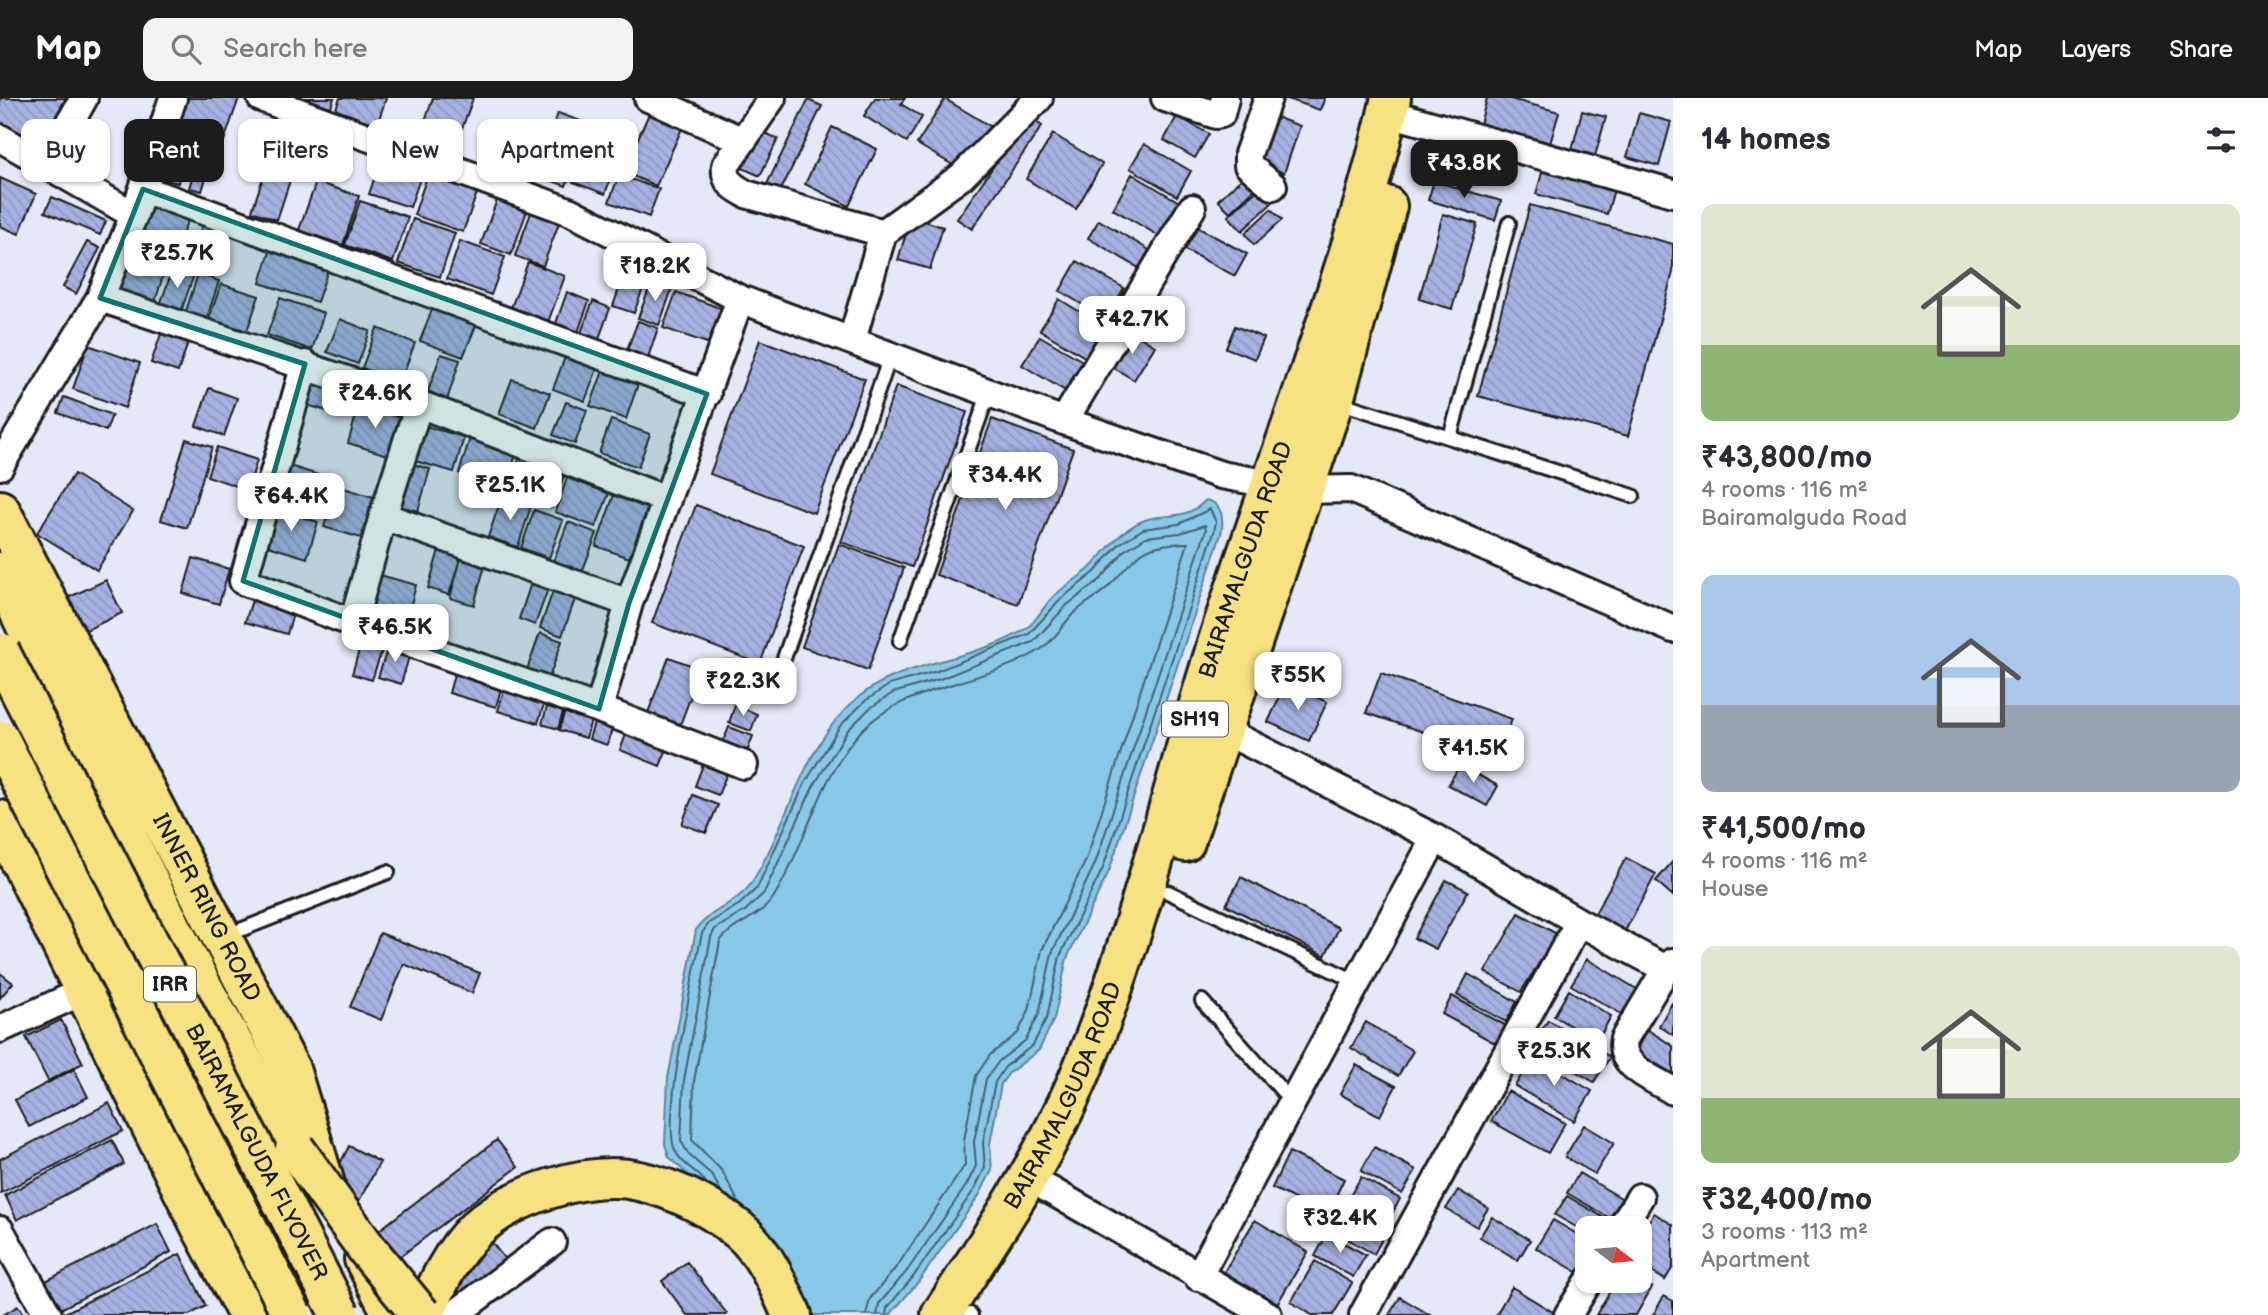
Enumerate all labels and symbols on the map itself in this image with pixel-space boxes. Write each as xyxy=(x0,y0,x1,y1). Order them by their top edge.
pin: ₹43.8K xyxy=(1407,140,1521,200)
pin: ₹25.7K xyxy=(120,230,234,290)
pin: ₹18.2K xyxy=(598,244,712,303)
pin: ₹42.7K xyxy=(1075,296,1189,356)
pin: ₹24.6K xyxy=(318,370,432,430)
street label: BAIRAMALGUDA ROAD xyxy=(1193,438,1299,682)
pin: ₹34.4K xyxy=(948,452,1062,512)
pin: ₹25.1K xyxy=(453,462,567,522)
pin: ₹64.4K xyxy=(234,474,348,533)
pin: ₹46.5K xyxy=(338,604,452,664)
pin: ₹55K xyxy=(1257,652,1339,712)
pin: ₹22.3K xyxy=(686,658,800,718)
road number: SH19 xyxy=(1162,702,1228,736)
pin: ₹41.5K xyxy=(1416,726,1530,785)
street label: INNER RING ROAD xyxy=(146,809,267,1006)
road number: IRR xyxy=(144,966,196,1001)
street label: BAIRAMALGUDA ROAD xyxy=(998,978,1128,1215)
street label: BAIRAMALGUDA FLYOVER xyxy=(179,1019,334,1285)
pin: ₹25.3K xyxy=(1497,1028,1611,1088)
pin: ₹32.4K xyxy=(1283,1196,1397,1255)
north arrow xyxy=(1575,1216,1652,1293)

